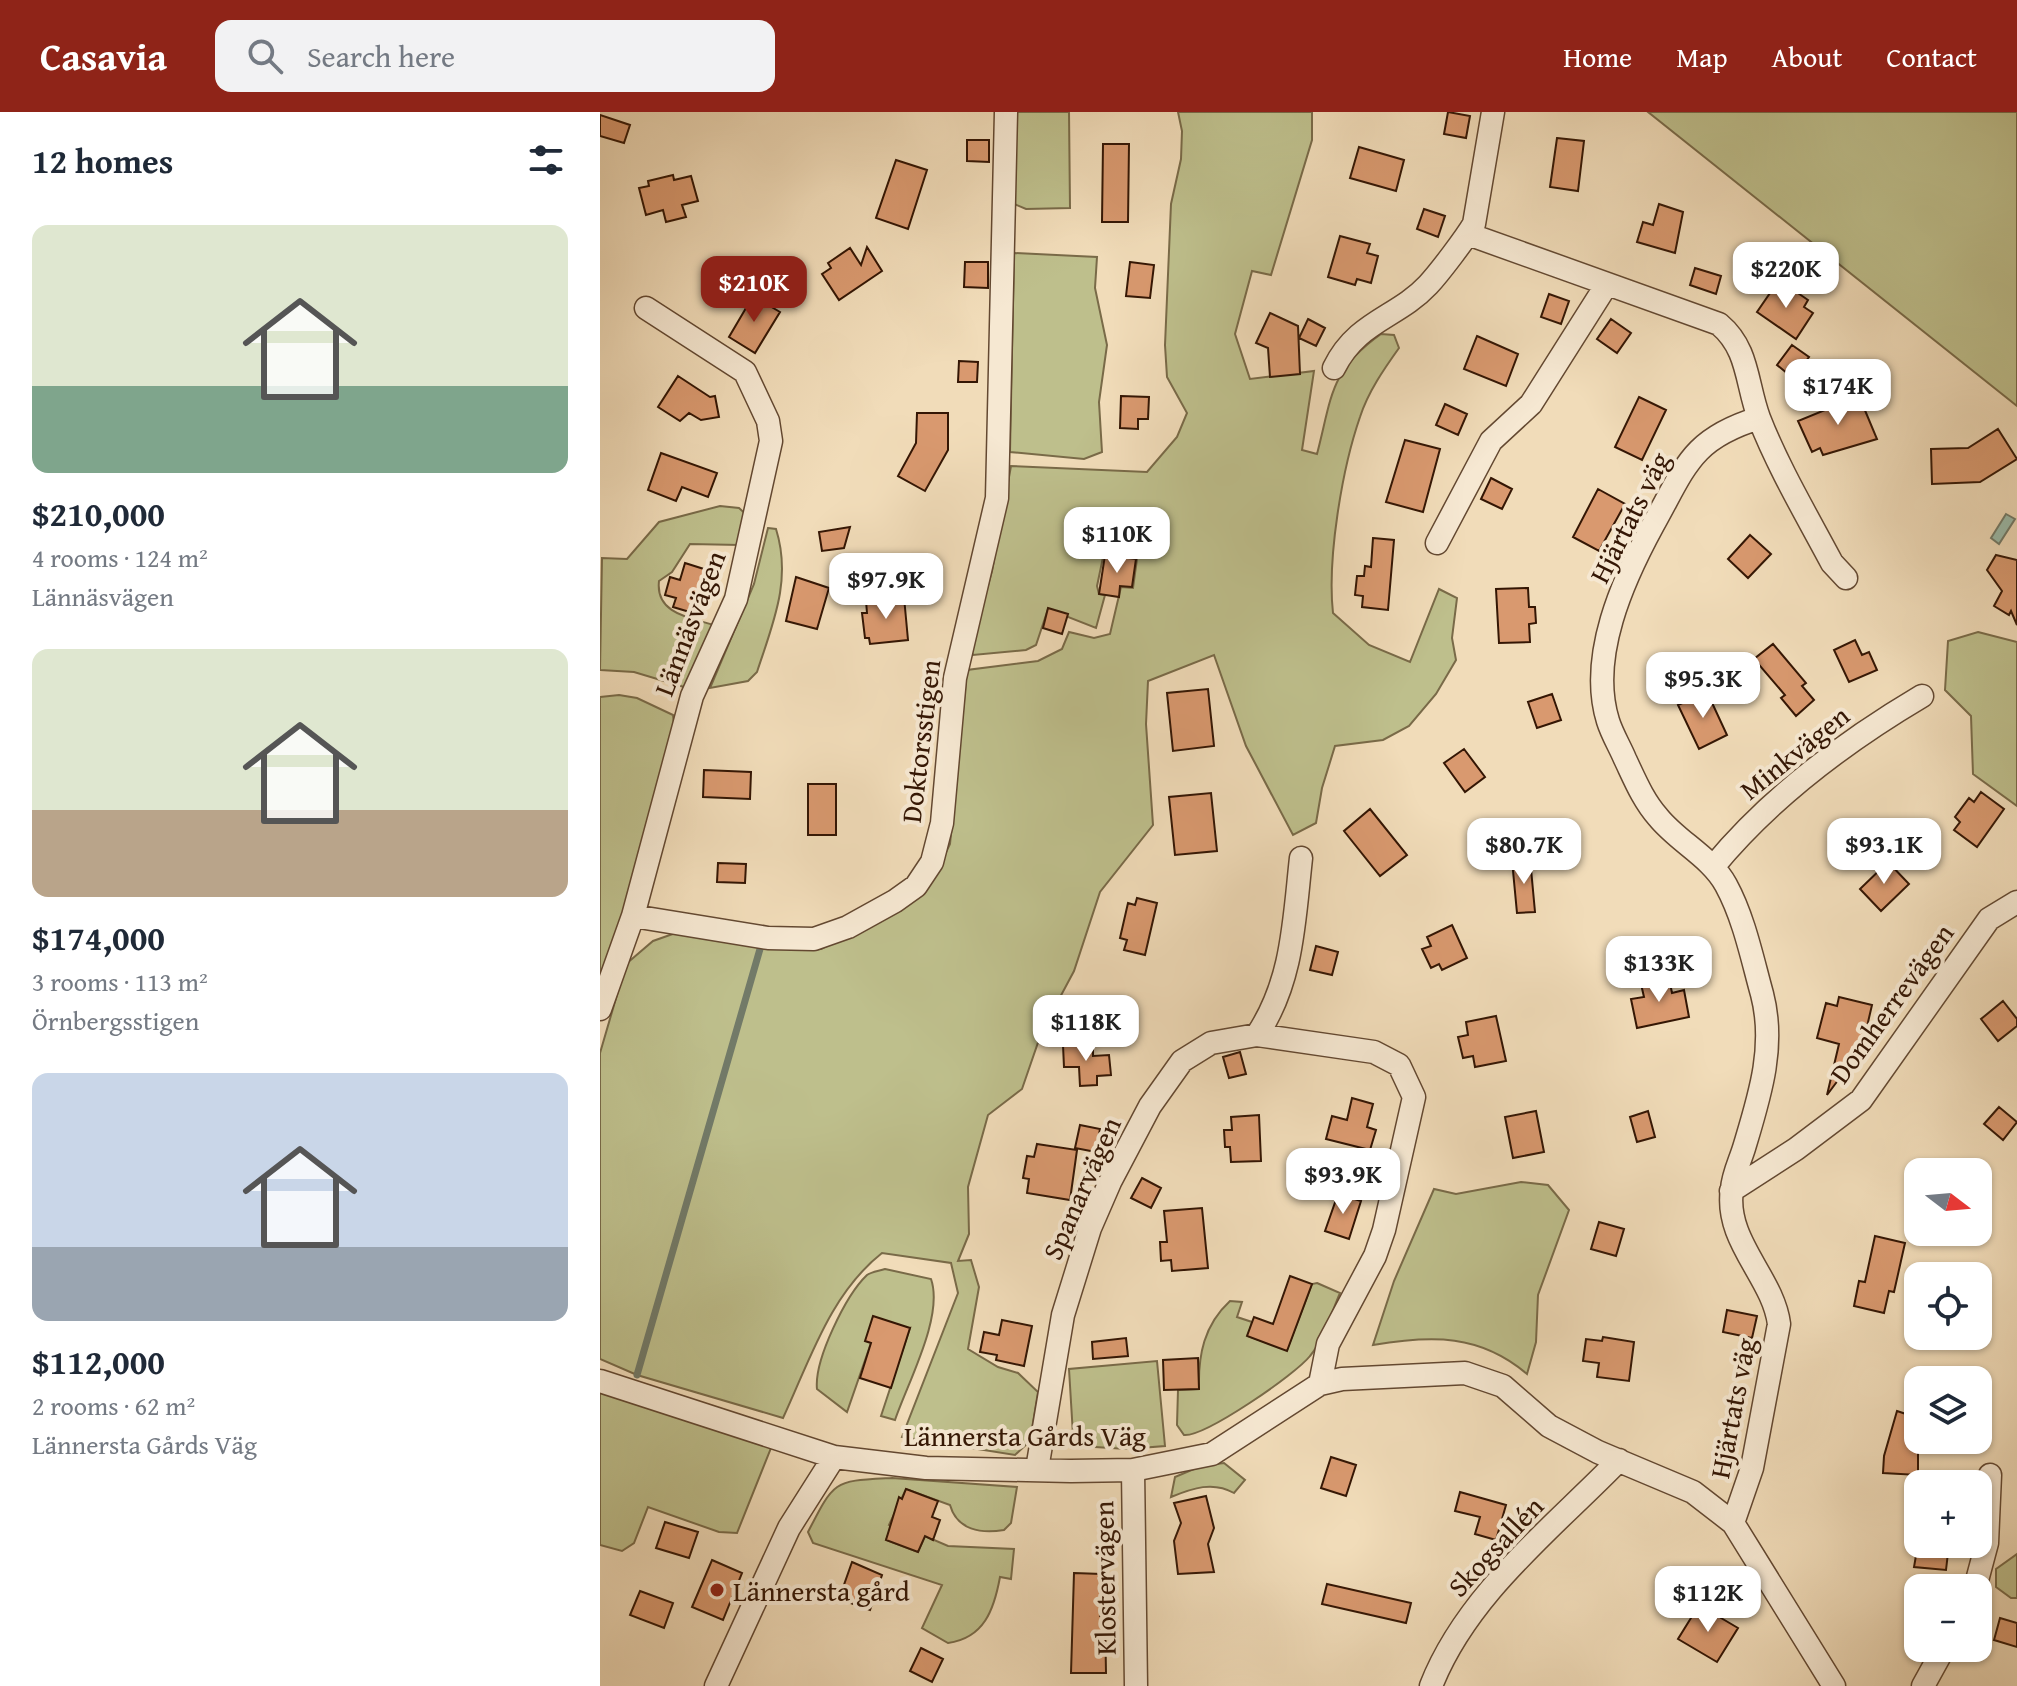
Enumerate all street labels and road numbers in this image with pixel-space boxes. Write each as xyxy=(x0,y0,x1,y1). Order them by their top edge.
street label: Hjärtats väg xyxy=(1578,444,1680,590)
street label: Lännäsvägen xyxy=(643,544,736,702)
street label: Doktorsstigen xyxy=(890,657,950,825)
street label: Minkvägen xyxy=(1730,695,1858,809)
street label: Domherrevägen xyxy=(1819,914,1963,1091)
street label: Spanarvägen xyxy=(1031,1110,1131,1266)
street label: Hjärtats väg xyxy=(1698,1334,1766,1482)
street label: Lännersta Gårds Väg xyxy=(904,1415,1146,1456)
street label: Skogsallén xyxy=(1438,1486,1553,1606)
street label: Klostervägen xyxy=(1082,1500,1126,1656)

